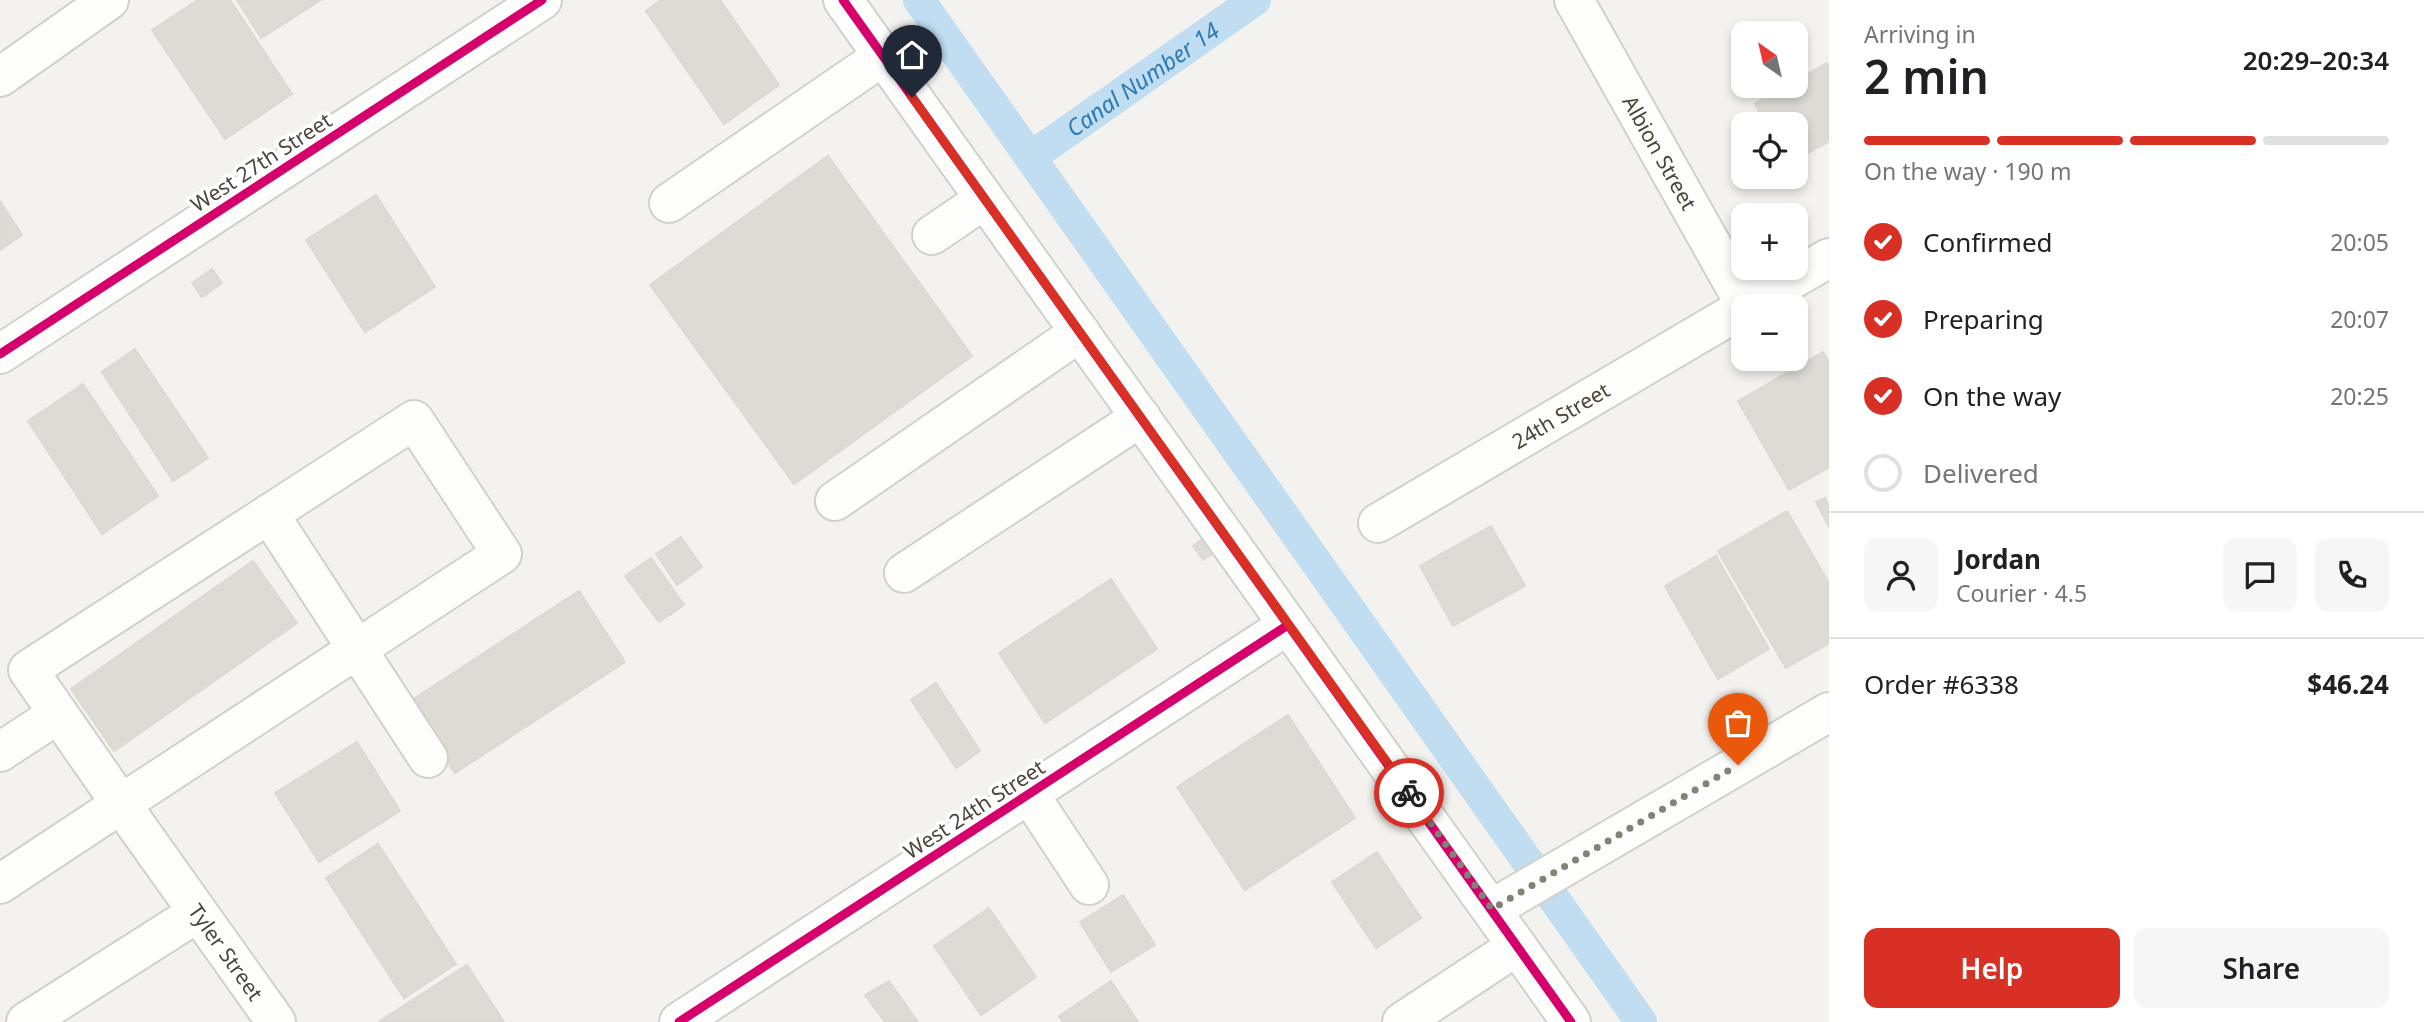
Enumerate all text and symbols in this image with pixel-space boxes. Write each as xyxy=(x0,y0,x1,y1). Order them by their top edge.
water label: Canal Number 14 xyxy=(1059,14,1225,144)
text: Arriving in xyxy=(1864,18,1976,50)
north arrow xyxy=(1731,21,1808,98)
map controls xyxy=(1731,21,1808,371)
pin xyxy=(882,25,942,97)
icon: home xyxy=(893,36,931,74)
text: 20:29–20:34 xyxy=(2243,42,2389,78)
text: 2 min xyxy=(1864,45,1989,107)
street label: Albion Street xyxy=(1616,90,1703,215)
street label: West 27th Street xyxy=(185,106,337,218)
button: locate xyxy=(1731,112,1808,189)
text: On the way · 190 m xyxy=(1864,155,2071,187)
button: + xyxy=(1731,203,1808,280)
icon: check xyxy=(1864,223,1902,261)
text: Confirmed xyxy=(1923,224,2053,260)
text: 20:05 xyxy=(2330,226,2389,258)
button: − xyxy=(1731,294,1808,371)
icon: check xyxy=(1864,300,1902,338)
text: Preparing xyxy=(1923,301,2044,337)
text: 20:07 xyxy=(2330,303,2389,335)
street label: 24th Street xyxy=(1507,376,1615,455)
icon: check xyxy=(1864,377,1902,415)
text: On the way xyxy=(1923,378,2061,414)
text: 20:25 xyxy=(2330,380,2389,412)
text: Delivered xyxy=(1923,455,2039,491)
button: person xyxy=(1864,538,1938,612)
button: chat xyxy=(2223,538,2297,612)
button: phone xyxy=(2315,538,2389,612)
text: Jordan xyxy=(1956,541,2041,577)
text: Courier · 4.5 xyxy=(1956,577,2087,609)
text: Order #6338 xyxy=(1864,666,2019,702)
text: $46.24 xyxy=(2307,666,2389,702)
pin xyxy=(1708,693,1768,765)
icon: bag xyxy=(1719,704,1757,742)
street label: West 24th Street xyxy=(898,753,1050,865)
courier xyxy=(1374,758,1444,828)
icon: bike xyxy=(1390,774,1428,812)
street label: Tyler Street xyxy=(182,898,270,1006)
button: Help xyxy=(1864,928,2120,1008)
button: Share xyxy=(2134,928,2389,1008)

